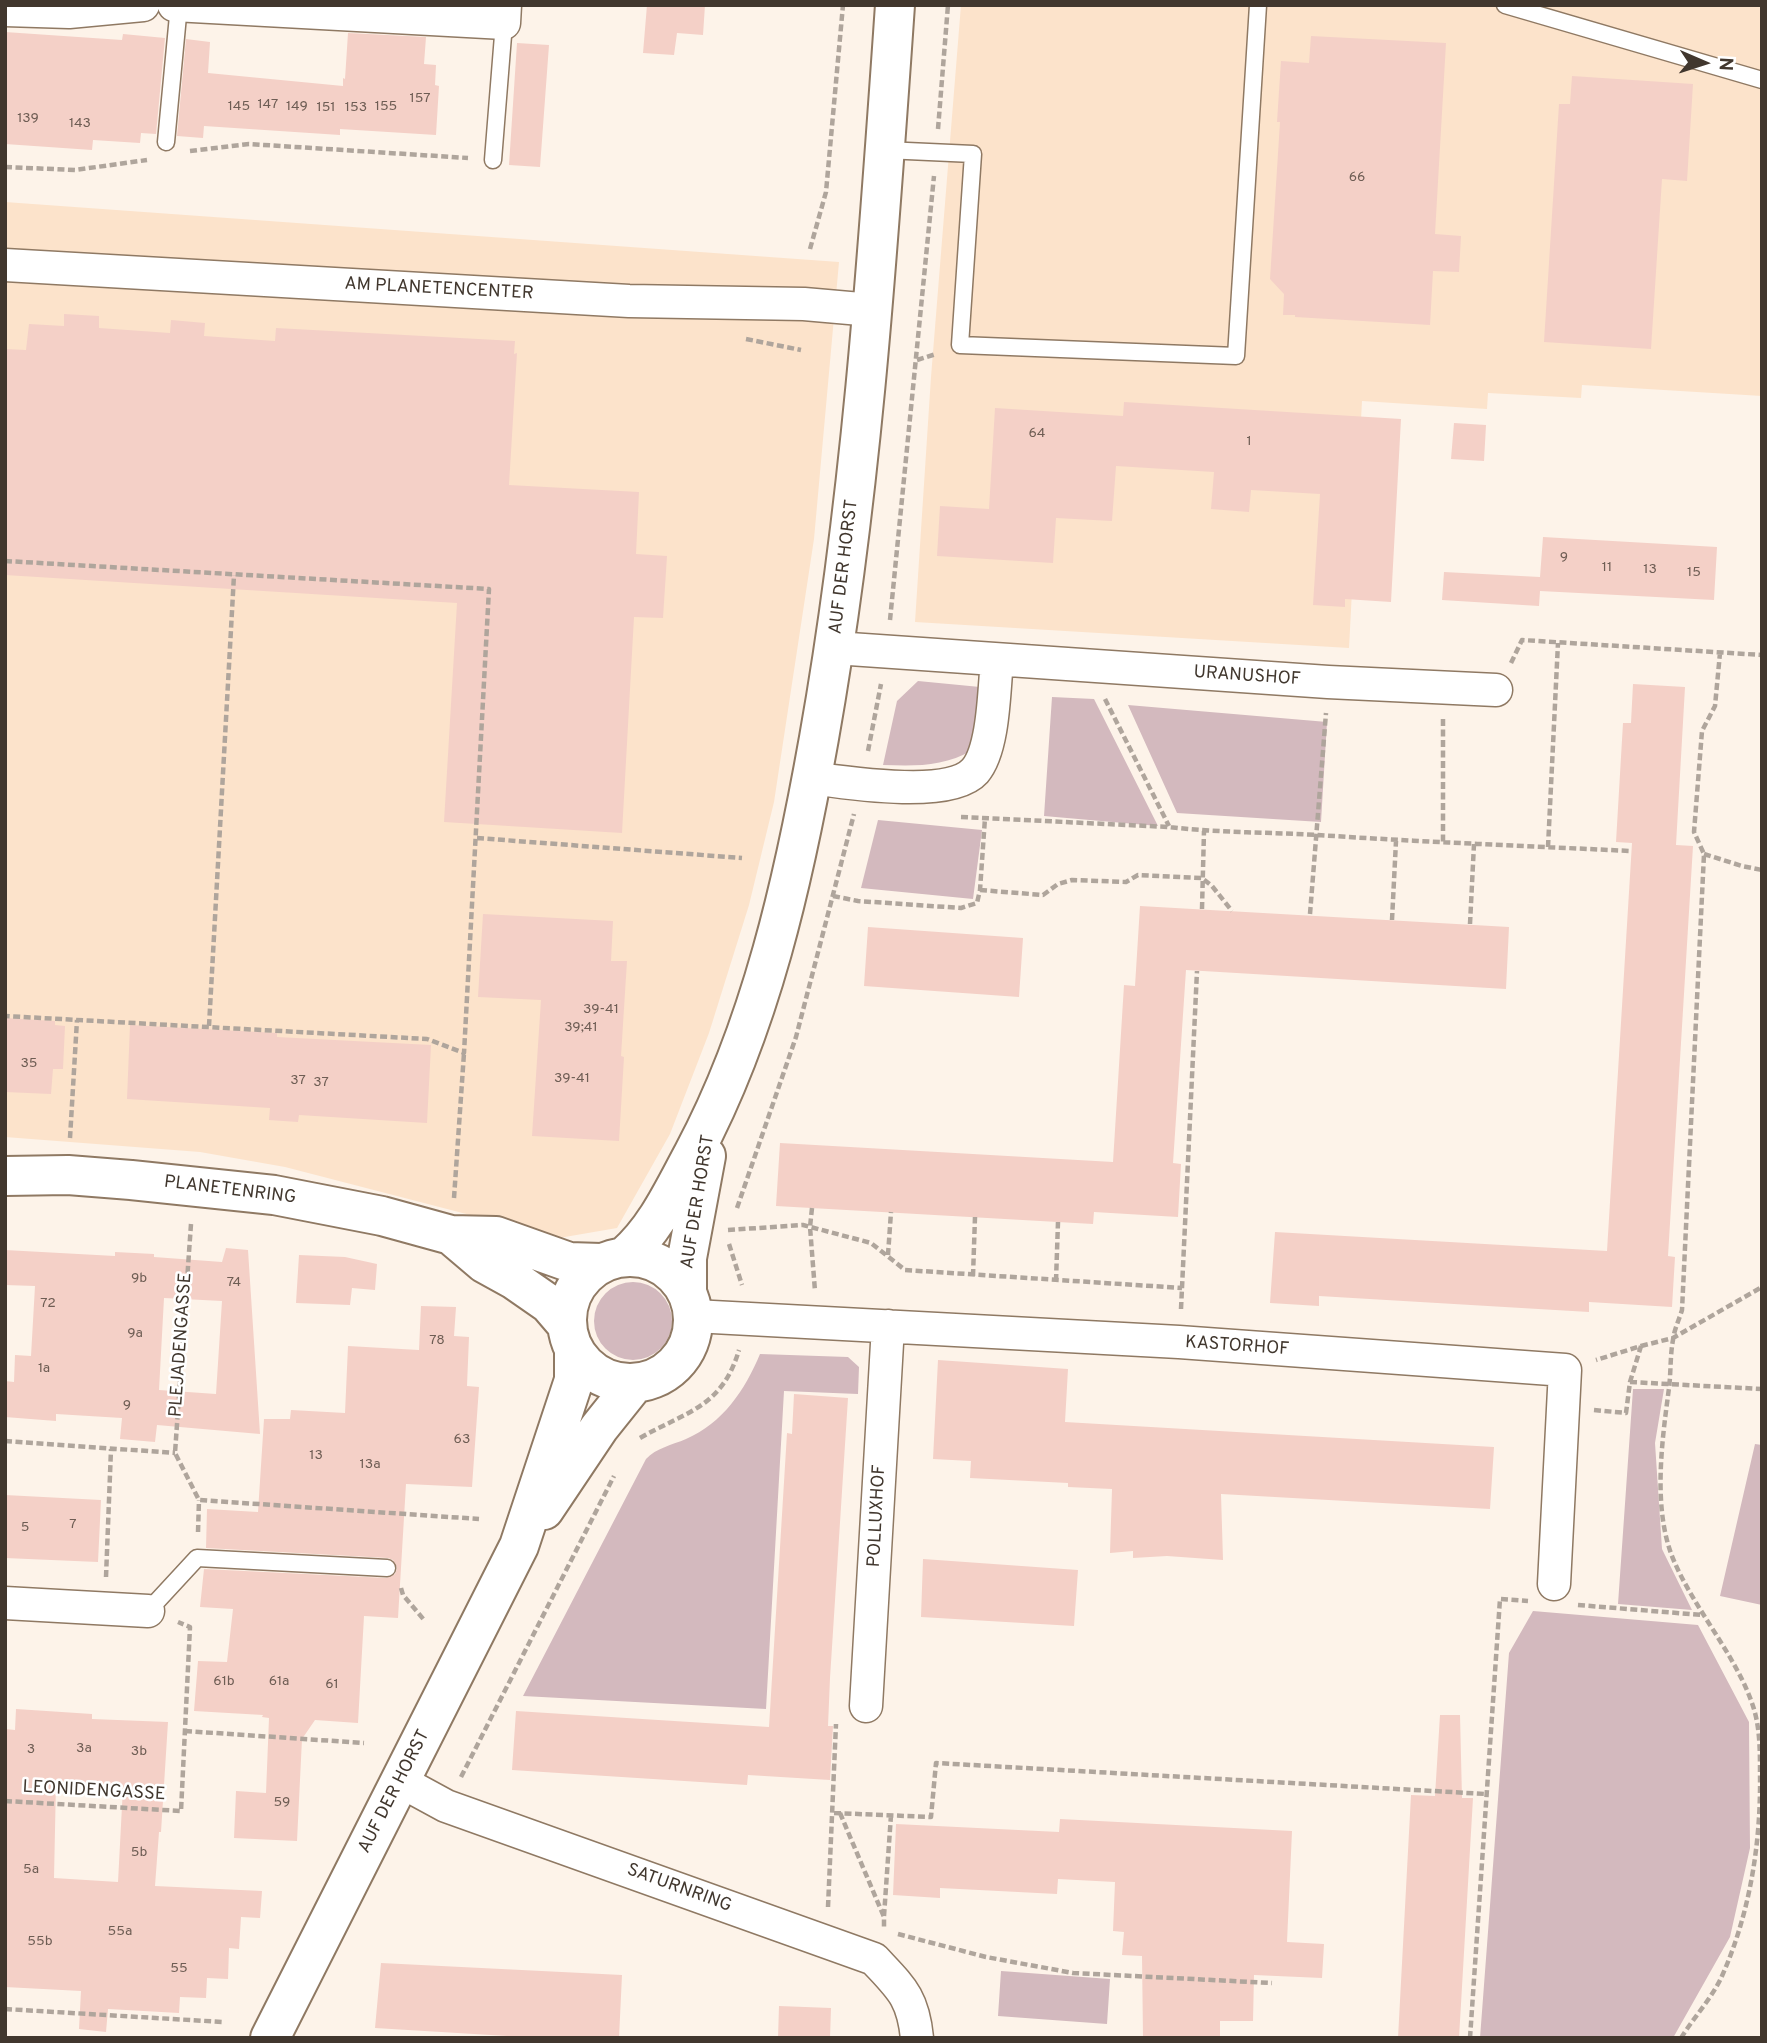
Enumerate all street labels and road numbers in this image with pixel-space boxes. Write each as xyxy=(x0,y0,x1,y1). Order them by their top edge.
street label: AM PLANETENCENTER xyxy=(344,274,534,306)
street label: AUF DER HORST xyxy=(826,498,864,636)
street label: URANUSHOF xyxy=(1193,662,1301,692)
street label: AUF DER HORST xyxy=(678,1133,720,1271)
street label: PLANETENRING xyxy=(163,1172,297,1210)
street label: PLEJADENGASSE xyxy=(166,1272,198,1418)
street label: KASTORHOF xyxy=(1184,1333,1290,1361)
street label: POLLUXHOF xyxy=(865,1464,891,1568)
street label: AUF DER HORST xyxy=(355,1727,435,1857)
street label: LEONIDENGASSE xyxy=(22,1777,166,1807)
street label: SATURNRING xyxy=(624,1860,734,1918)

